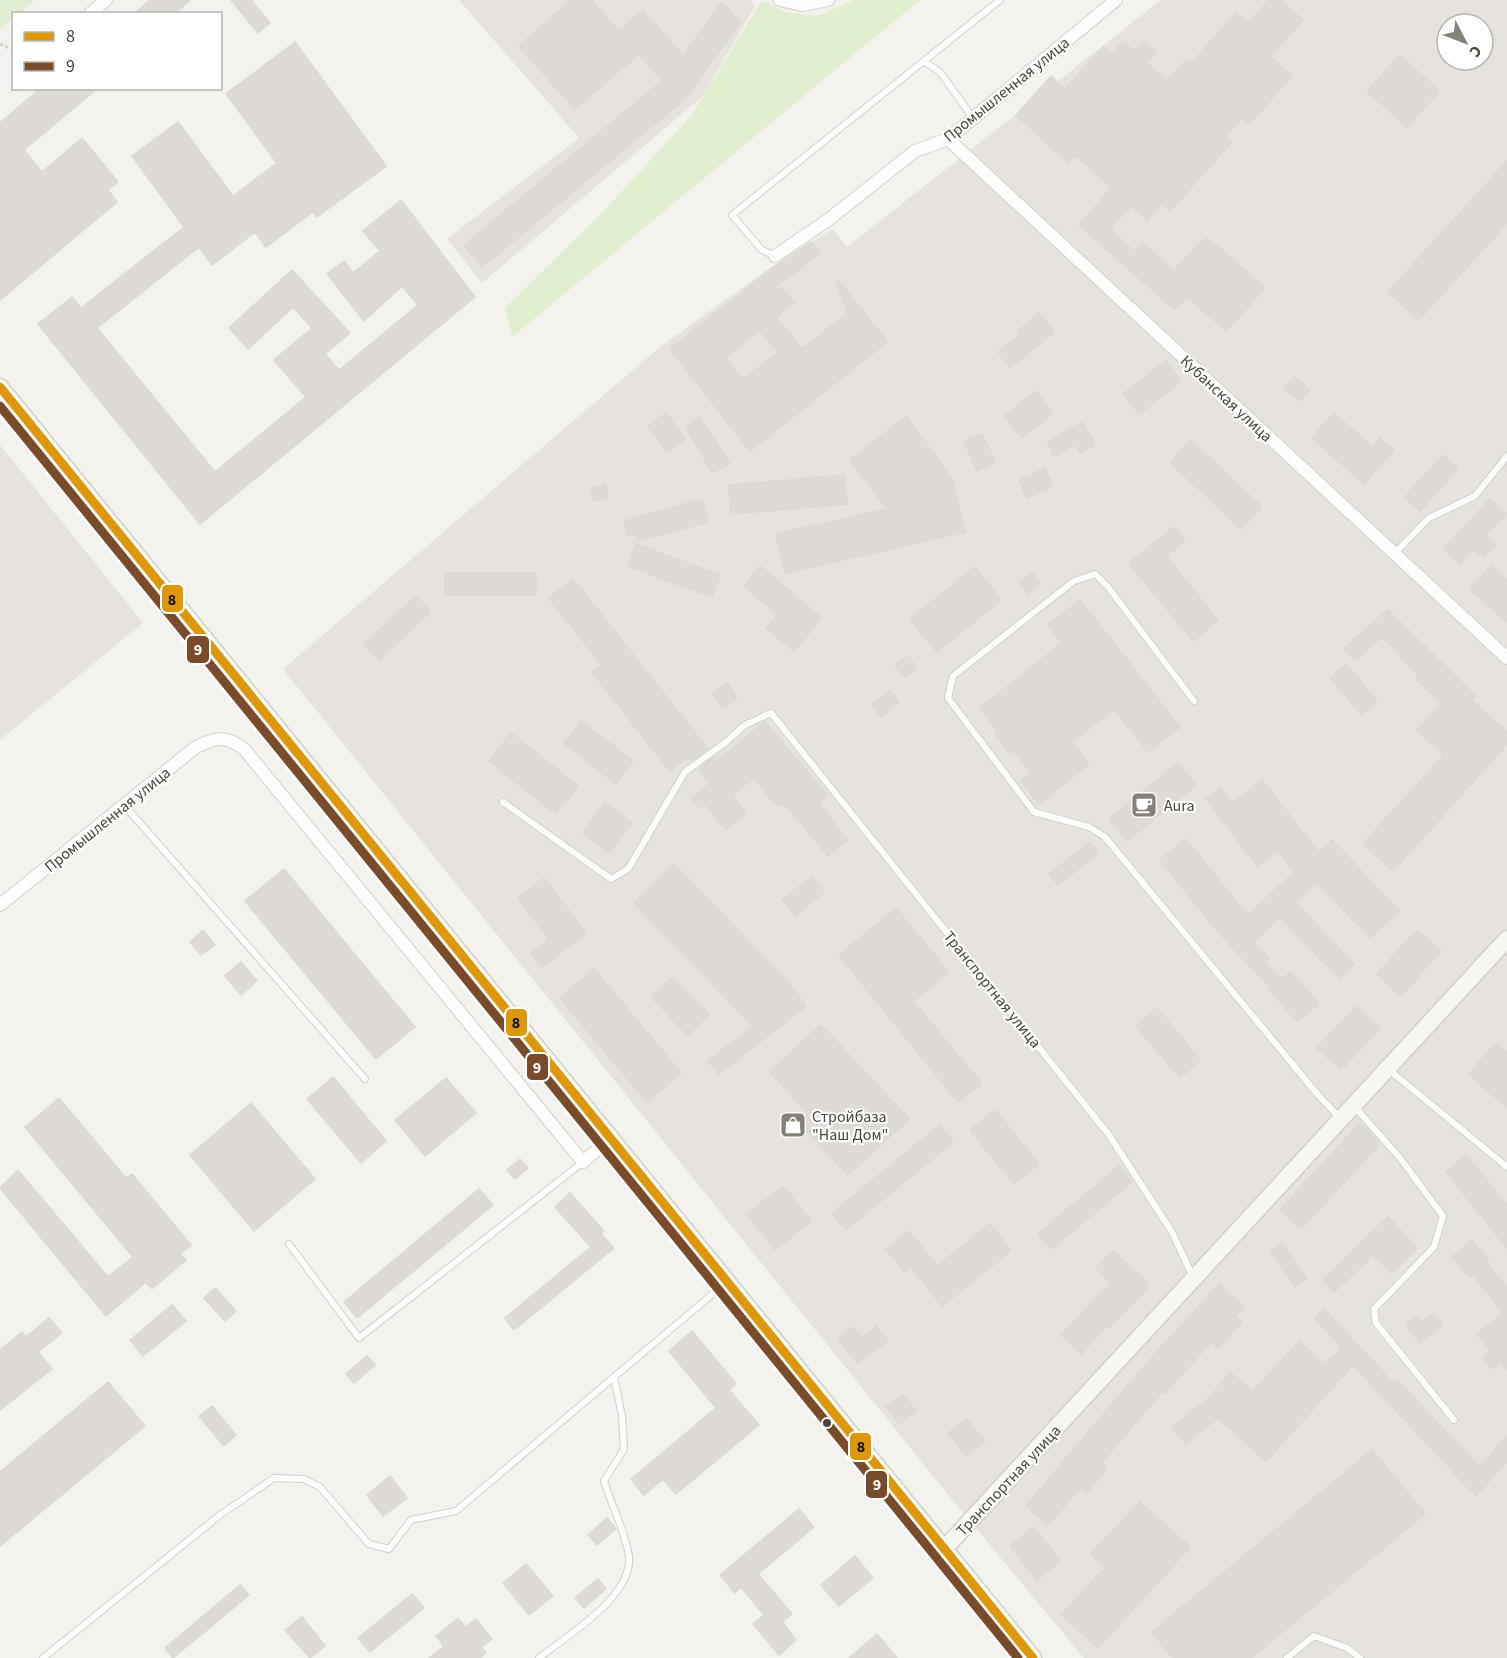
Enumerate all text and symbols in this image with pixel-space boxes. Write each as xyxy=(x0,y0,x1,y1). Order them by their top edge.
legend xyxy=(12,12,222,90)
north arrow xyxy=(1435,12,1495,72)
text: 8 xyxy=(66,24,75,49)
street label: Промышленная улица xyxy=(939,32,1074,148)
text: С xyxy=(1464,41,1487,62)
text: 9 xyxy=(66,54,75,79)
street label: Кубанская улица xyxy=(1175,350,1277,447)
line badge: 8 xyxy=(161,584,184,613)
text: 8 xyxy=(168,589,176,611)
line badge: 9 xyxy=(186,635,210,664)
text: 9 xyxy=(194,639,202,661)
street label: Промышленная улица xyxy=(40,762,175,878)
cafe icon: Aura xyxy=(1129,790,1159,820)
place label: Aura xyxy=(1164,795,1195,817)
street label: Транспортная улица xyxy=(938,926,1046,1053)
line badge: 8 xyxy=(505,1008,528,1037)
text: 8 xyxy=(512,1012,520,1034)
line badge: 9 xyxy=(526,1053,549,1081)
text: 9 xyxy=(533,1057,541,1079)
place label: Стройбаза "Наш Дом" xyxy=(812,1106,888,1146)
shop icon: Стройбаза "Наш Дом" xyxy=(778,1110,808,1140)
unlabelled marker xyxy=(821,1417,833,1429)
street label: Транспортная улица xyxy=(951,1420,1066,1541)
line badge: 8 xyxy=(849,1432,872,1461)
text: 8 xyxy=(857,1436,865,1458)
line badge: 9 xyxy=(865,1470,888,1499)
text: 9 xyxy=(873,1474,881,1496)

